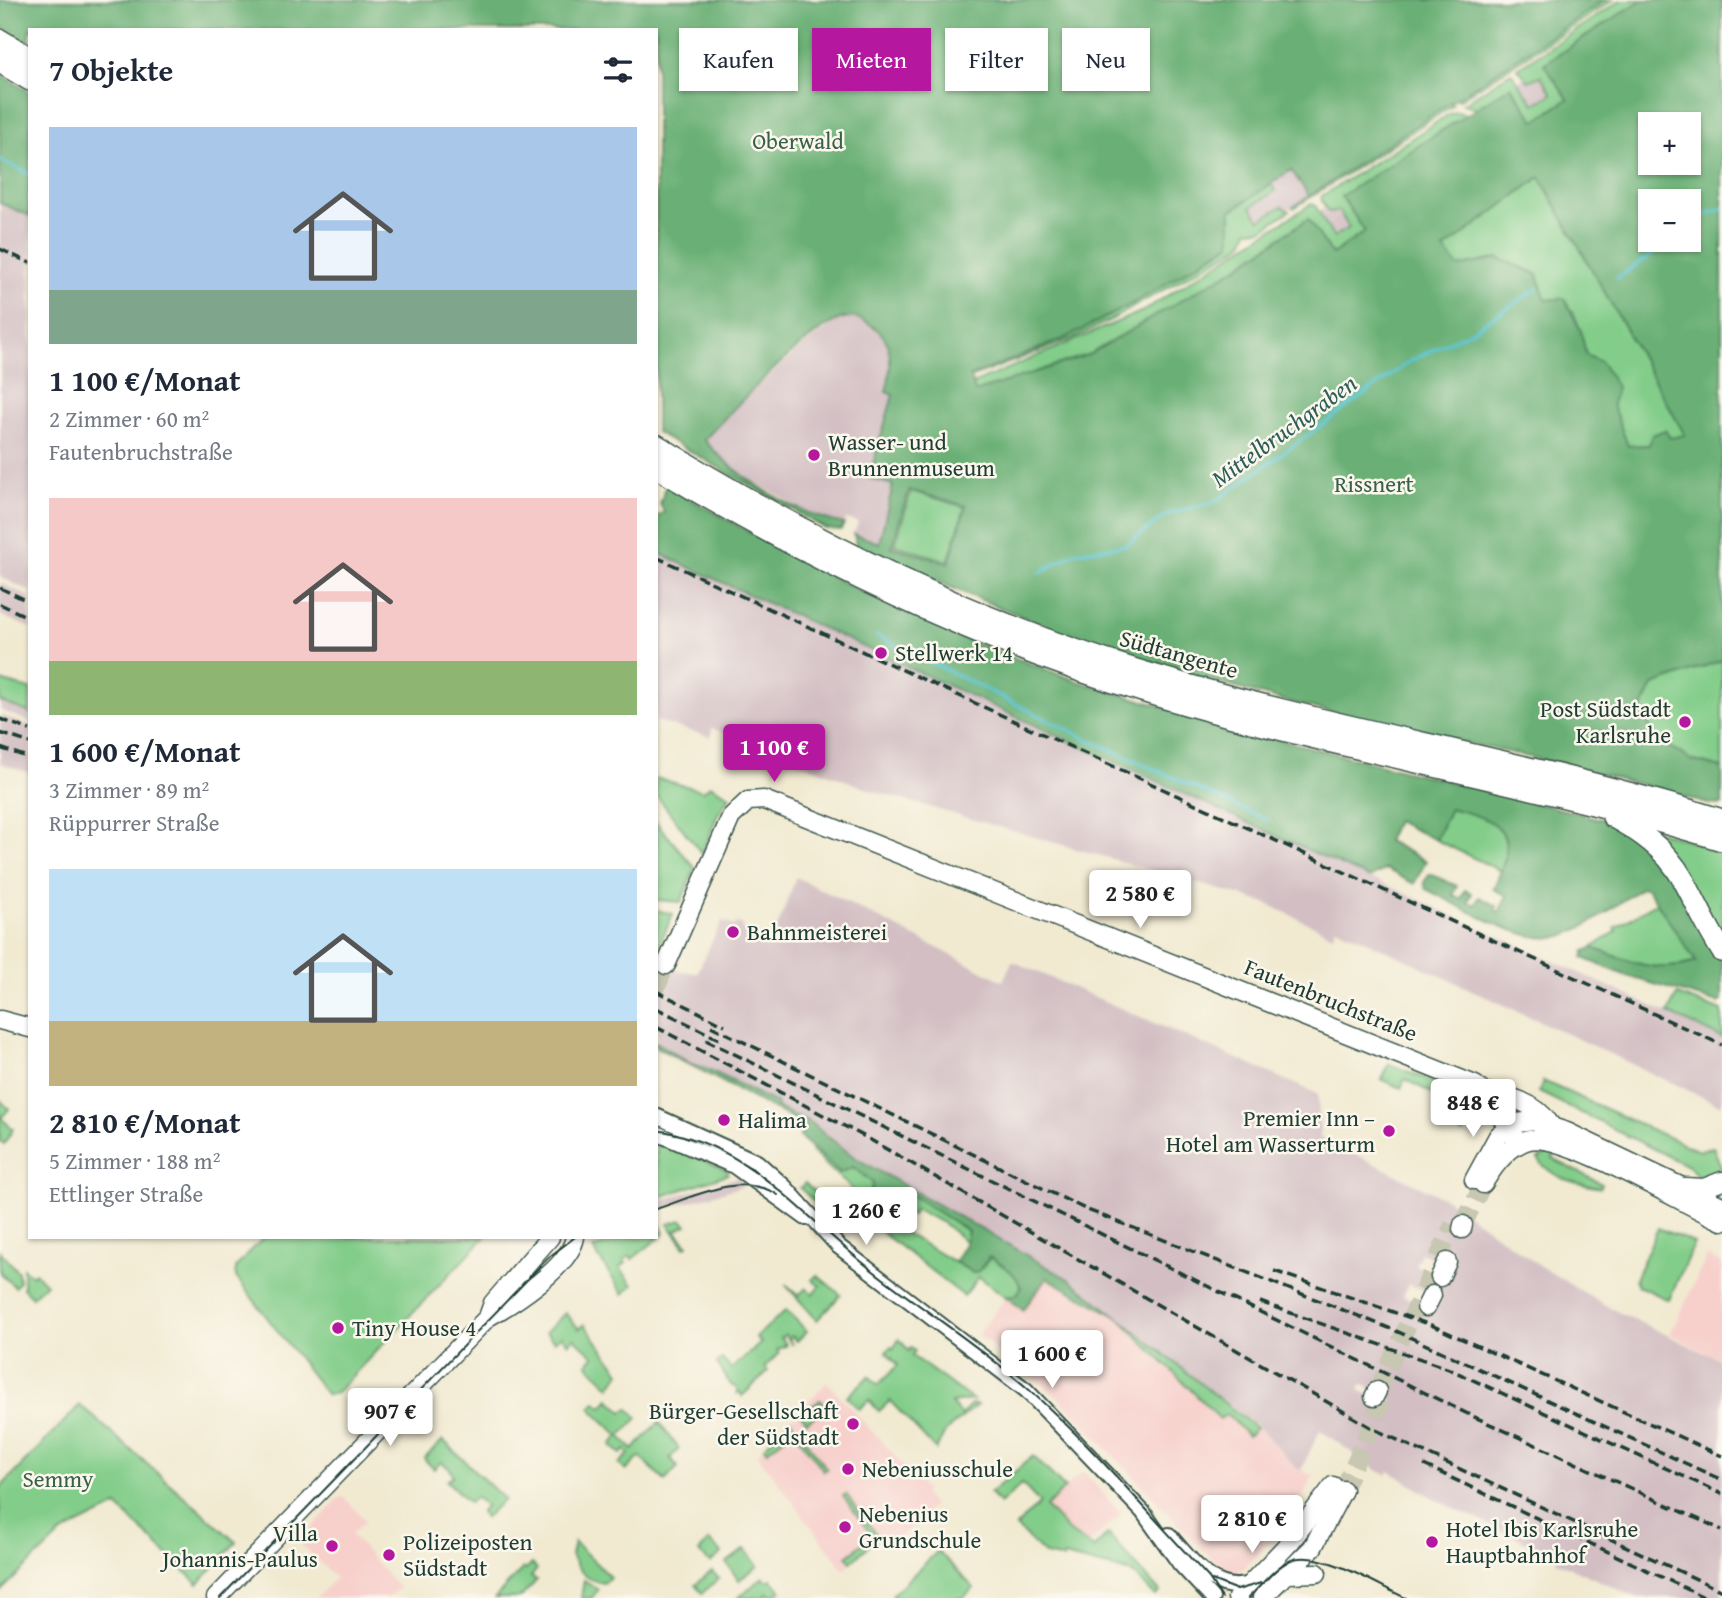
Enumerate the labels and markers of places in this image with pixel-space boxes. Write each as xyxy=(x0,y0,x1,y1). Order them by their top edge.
place label: Wasser- und Brunnenmuseum xyxy=(828,425,995,484)
marker: Wasser- und Brunnenmuseum xyxy=(806,447,822,463)
place label: Stellwerk 14 xyxy=(895,636,1013,669)
marker: Stellwerk 14 xyxy=(873,645,889,661)
place label: Post Südstadt Karlsruhe xyxy=(1540,692,1671,751)
marker: Post Südstadt Karlsruhe xyxy=(1677,714,1693,730)
pin: 1 100 € xyxy=(709,724,839,784)
pin: 2 580 € xyxy=(1075,870,1205,930)
place label: Bahnmeisterei xyxy=(747,915,887,948)
marker: Bahnmeisterei xyxy=(725,924,741,940)
pin: 848 € xyxy=(1424,1080,1522,1139)
place label: Premier Inn – Hotel am Wasserturm xyxy=(1166,1101,1375,1160)
place label: Halima xyxy=(738,1103,807,1136)
marker: Halima xyxy=(716,1112,732,1128)
marker: Premier Inn – Hotel am Wasserturm xyxy=(1381,1123,1397,1139)
pin: 1 260 € xyxy=(801,1188,931,1247)
place label: Tiny House 4 xyxy=(352,1311,476,1344)
marker: Tiny House 4 xyxy=(330,1320,346,1336)
pin: 1 600 € xyxy=(987,1330,1117,1390)
pin: 907 € xyxy=(341,1388,439,1448)
place label: Bürger-Gesellschaft der Südstadt xyxy=(649,1394,839,1453)
marker: Bürger-Gesellschaft der Südstadt xyxy=(845,1416,861,1432)
place label: Nebeniusschule xyxy=(862,1452,1013,1485)
marker: Nebeniusschule xyxy=(840,1461,856,1477)
pin: 2 810 € xyxy=(1187,1496,1317,1555)
place label: Nebenius Grundschule xyxy=(859,1497,981,1556)
place label: Hotel Ibis Karlsruhe Hauptbahnhof xyxy=(1446,1512,1638,1571)
place label: Villa Johannis-Paulus xyxy=(159,1516,318,1575)
marker: Nebenius Grundschule xyxy=(837,1519,853,1535)
place label: Polizeiposten Südstadt xyxy=(403,1525,533,1584)
marker: Hotel Ibis Karlsruhe Hauptbahnhof xyxy=(1424,1534,1440,1550)
marker: Villa Johannis-Paulus xyxy=(324,1538,340,1554)
marker: Polizeiposten Südstadt xyxy=(381,1547,397,1563)

